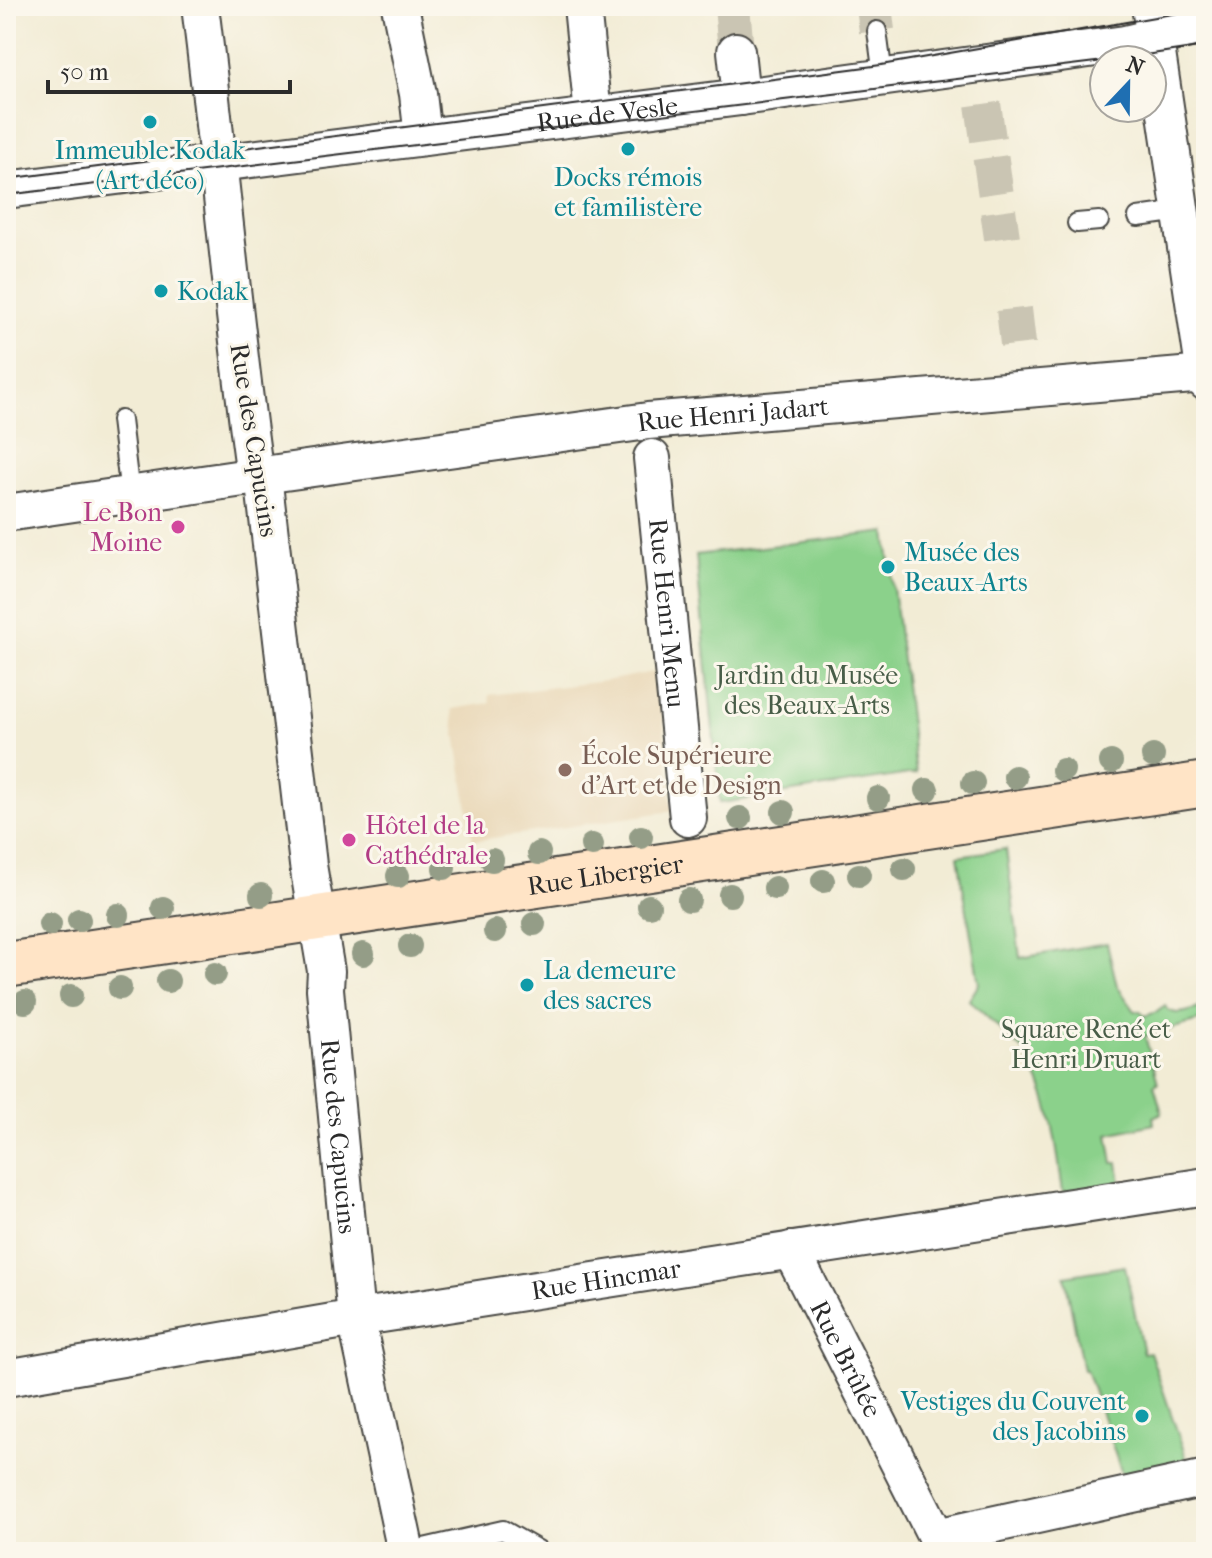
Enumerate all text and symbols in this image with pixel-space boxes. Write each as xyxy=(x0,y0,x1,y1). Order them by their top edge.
scale bar xyxy=(48,44,290,94)
north arrow xyxy=(1088,44,1168,124)
text: N xyxy=(1123,51,1148,82)
text: 50 m xyxy=(60,58,109,86)
street label: Rue de Vesle xyxy=(535,90,680,138)
marker: Immeuble Kodak (Art déco) xyxy=(141,113,159,131)
place label: Immeuble Kodak (Art déco) xyxy=(55,135,246,196)
marker: Docks rémois et familistère xyxy=(619,140,637,158)
place label: Docks rémois et familistère xyxy=(554,162,702,223)
place label: Kodak xyxy=(177,276,249,307)
marker: Kodak xyxy=(152,282,170,300)
street label: Rue des Capucins xyxy=(223,341,285,539)
street label: Rue Henri Jadart xyxy=(635,390,831,438)
place label: Le Bon Moine xyxy=(83,497,162,558)
street label: Rue Henri Menu xyxy=(643,517,692,710)
marker: Le Bon Moine xyxy=(169,518,187,536)
place label: Musée des Beaux-Arts xyxy=(904,537,1028,598)
marker: Musée des Beaux-Arts xyxy=(879,558,897,576)
park label: Jardin du Musée des Beaux-Arts xyxy=(714,660,898,721)
place label: École Supérieure d'Art et de Design xyxy=(581,739,782,801)
marker: École Supérieure d'Art et de Design xyxy=(556,761,574,779)
place label: Hôtel de la Cathédrale xyxy=(365,810,488,871)
marker: Hôtel de la Cathédrale xyxy=(340,831,358,849)
street label: Rue Libergier xyxy=(525,848,685,902)
place label: La demeure des sacres xyxy=(543,955,676,1016)
marker: La demeure des sacres xyxy=(518,976,536,994)
park label: Square René et Henri Druart xyxy=(1001,1014,1172,1075)
street label: Rue des Capucins xyxy=(314,1038,364,1235)
street label: Rue Hincmar xyxy=(529,1252,683,1306)
street label: Rue Brûlée xyxy=(804,1295,889,1423)
place label: Vestiges du Couvent des Jacobins xyxy=(899,1386,1127,1447)
marker: Vestiges du Couvent des Jacobins xyxy=(1133,1407,1151,1425)

